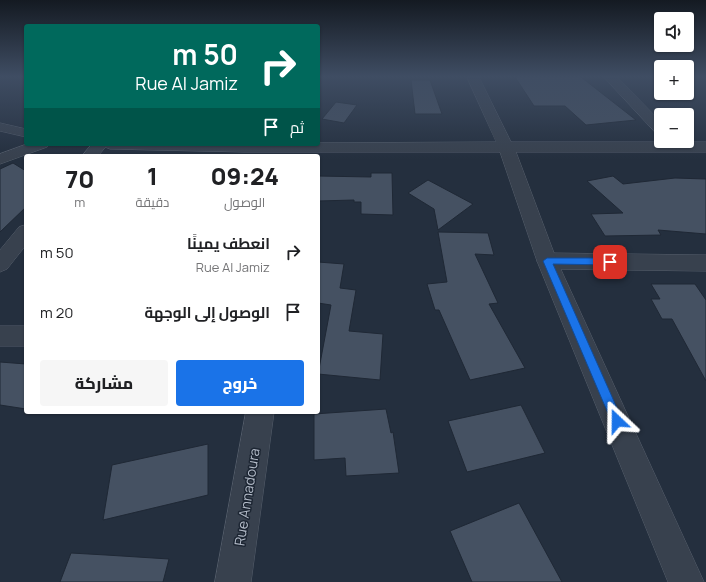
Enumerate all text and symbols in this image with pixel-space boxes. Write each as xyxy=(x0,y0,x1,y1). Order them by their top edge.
map controls xyxy=(654,12,694,148)
button: sound xyxy=(654,12,694,52)
text: 50 m xyxy=(172,35,238,73)
icon: right xyxy=(252,40,304,92)
button: + xyxy=(654,60,694,100)
text: Rue Al Jamiz xyxy=(135,71,238,95)
button: − xyxy=(654,108,694,148)
icon: arrive xyxy=(260,116,282,138)
text: ثم xyxy=(290,117,304,138)
text: 1 xyxy=(147,159,158,192)
text: 09:24 xyxy=(210,159,279,192)
text: 70 xyxy=(65,162,94,195)
text: m xyxy=(74,193,85,211)
text: دقيقة xyxy=(136,193,169,211)
text: الوصول xyxy=(224,193,265,211)
text: انعطف يمينًا xyxy=(187,233,270,254)
icon: right xyxy=(282,241,304,263)
text: 50 m xyxy=(40,242,74,263)
pin xyxy=(593,245,627,279)
icon: arrive xyxy=(599,251,621,273)
text: Rue Al Jamiz xyxy=(196,258,270,276)
icon: arrive xyxy=(282,301,304,323)
text: 20 m xyxy=(40,302,73,323)
text: الوصول إلى الوجهة xyxy=(144,302,270,323)
button: مشاركة xyxy=(40,360,168,406)
button: خروج xyxy=(176,360,304,406)
position arrow xyxy=(596,400,638,442)
street label: Rue Annadoura xyxy=(229,447,264,547)

